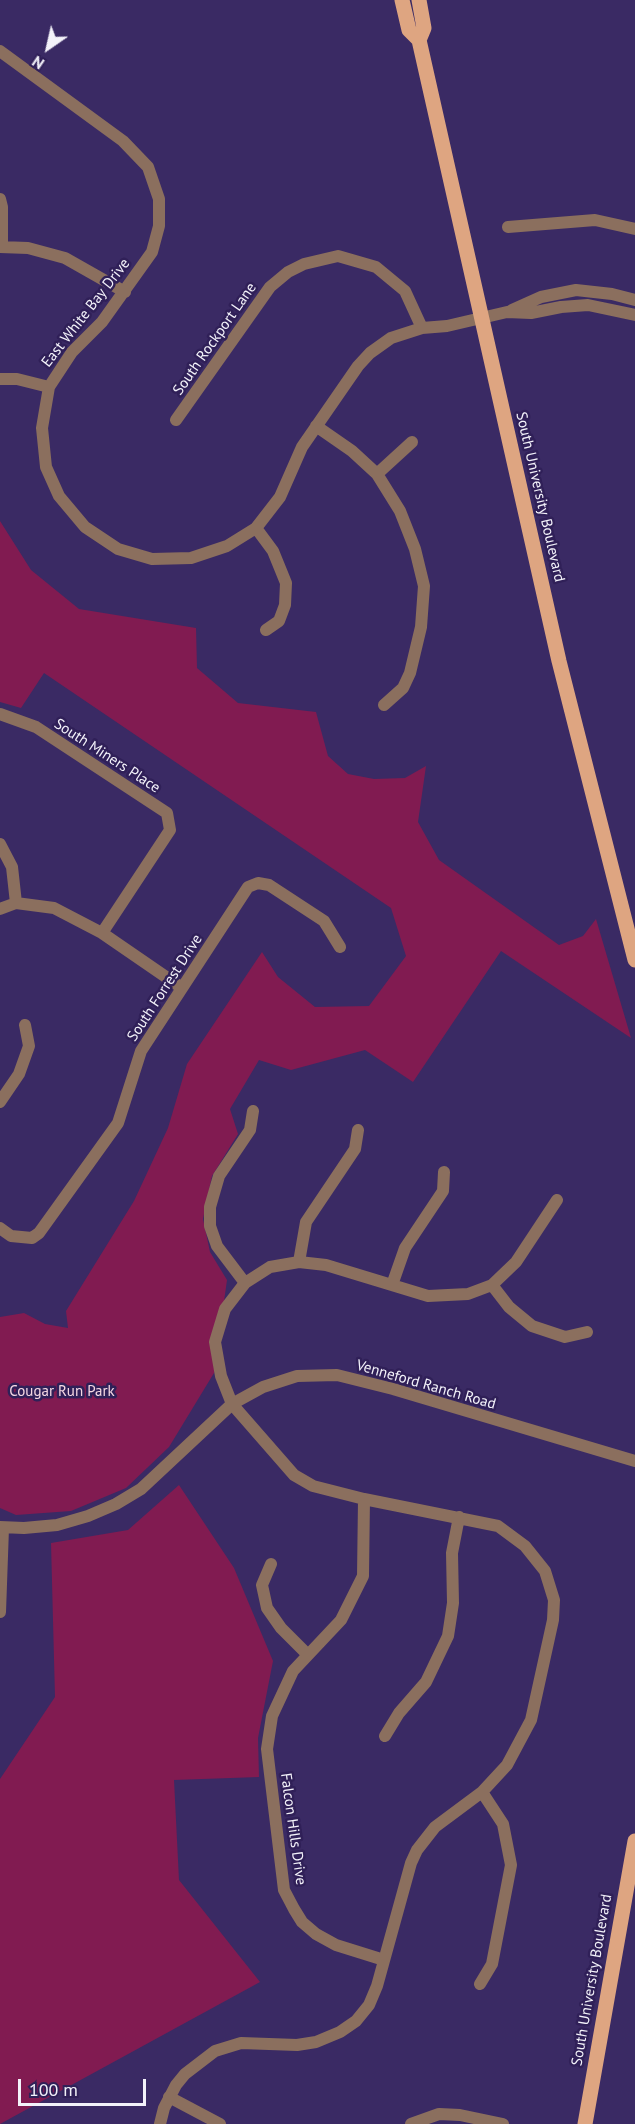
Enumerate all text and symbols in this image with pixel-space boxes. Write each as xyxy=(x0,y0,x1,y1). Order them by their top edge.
north arrow xyxy=(18,18,78,78)
text: N xyxy=(28,52,48,74)
street label: East White Bay Drive xyxy=(38,255,134,371)
street label: South Rockport Lane xyxy=(169,279,261,399)
street label: South University Boulevard xyxy=(512,410,568,584)
street label: South Miners Place xyxy=(51,715,163,797)
street label: South Forrest Drive xyxy=(124,931,206,1045)
street label: Venneford Ranch Road xyxy=(354,1356,498,1414)
park label: Cougar Run Park xyxy=(9,1383,115,1401)
street label: Falcon Hills Drive xyxy=(276,1772,310,1886)
street label: South University Boulevard xyxy=(568,1893,616,2067)
scale bar xyxy=(21,2067,148,2105)
text: 100 m xyxy=(29,2078,78,2101)

